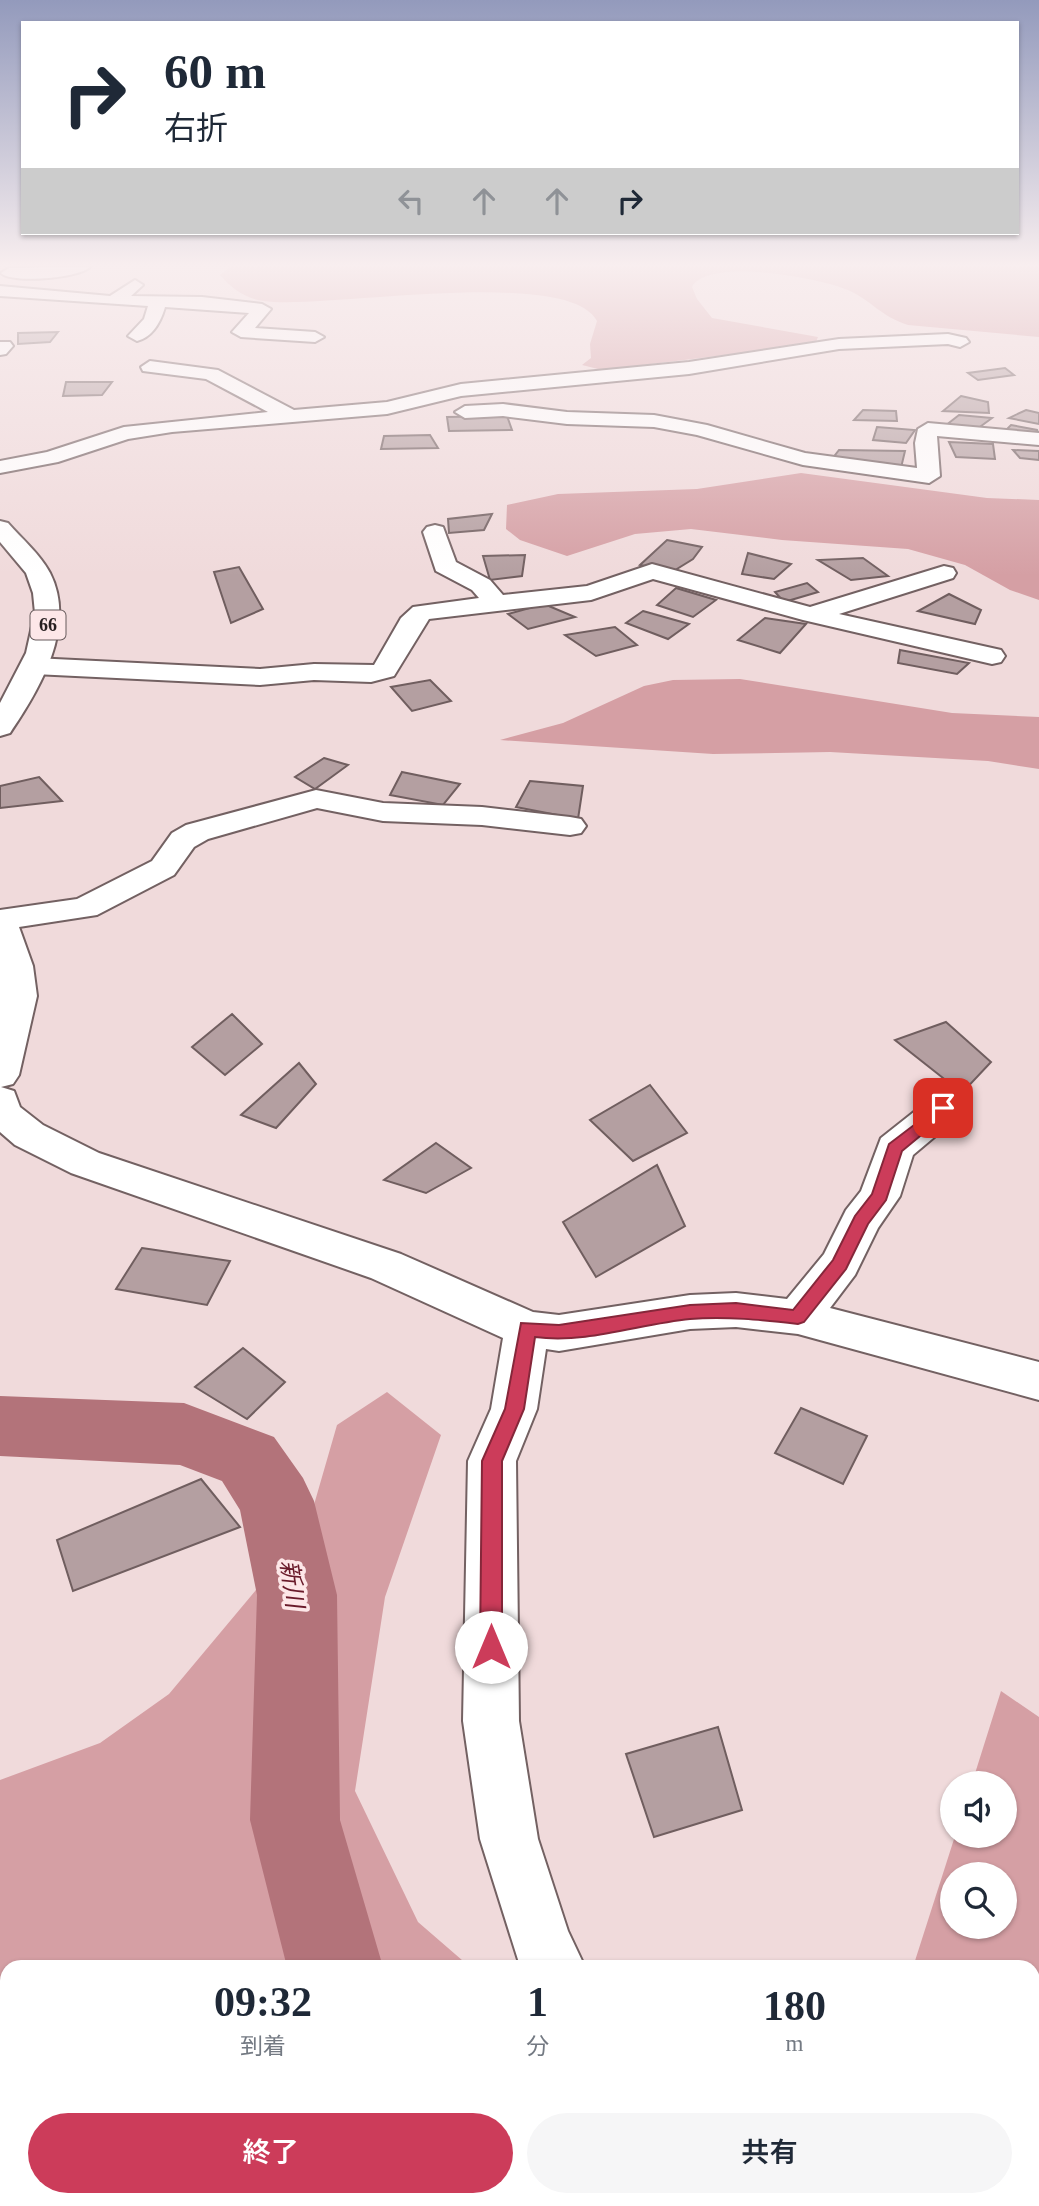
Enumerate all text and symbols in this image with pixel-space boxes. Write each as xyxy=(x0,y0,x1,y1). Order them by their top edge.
text: 60 m xyxy=(164,44,266,99)
icon: right xyxy=(49,49,140,140)
text: 右折 xyxy=(164,110,228,146)
icon: left xyxy=(392,182,430,220)
icon: ahead xyxy=(465,182,503,220)
icon: ahead xyxy=(538,182,576,220)
icon: right xyxy=(611,182,649,220)
road number: 66 xyxy=(30,610,66,640)
pin xyxy=(913,1078,973,1138)
icon: arrive xyxy=(924,1089,962,1127)
water label: 新川 xyxy=(276,1558,309,1613)
position arrow xyxy=(454,1610,528,1684)
map controls xyxy=(940,1771,1017,1939)
button: sound xyxy=(940,1771,1017,1848)
button: search xyxy=(940,1862,1017,1939)
text: 09:32 xyxy=(214,1979,312,2025)
text: 1 xyxy=(527,1979,548,2025)
text: 180 xyxy=(763,1983,826,2029)
text: m xyxy=(786,2031,803,2056)
text: 到着 xyxy=(240,2034,286,2059)
text: 分 xyxy=(526,2034,549,2059)
button: 終了 xyxy=(28,2113,513,2193)
button: 共有 xyxy=(527,2113,1012,2193)

